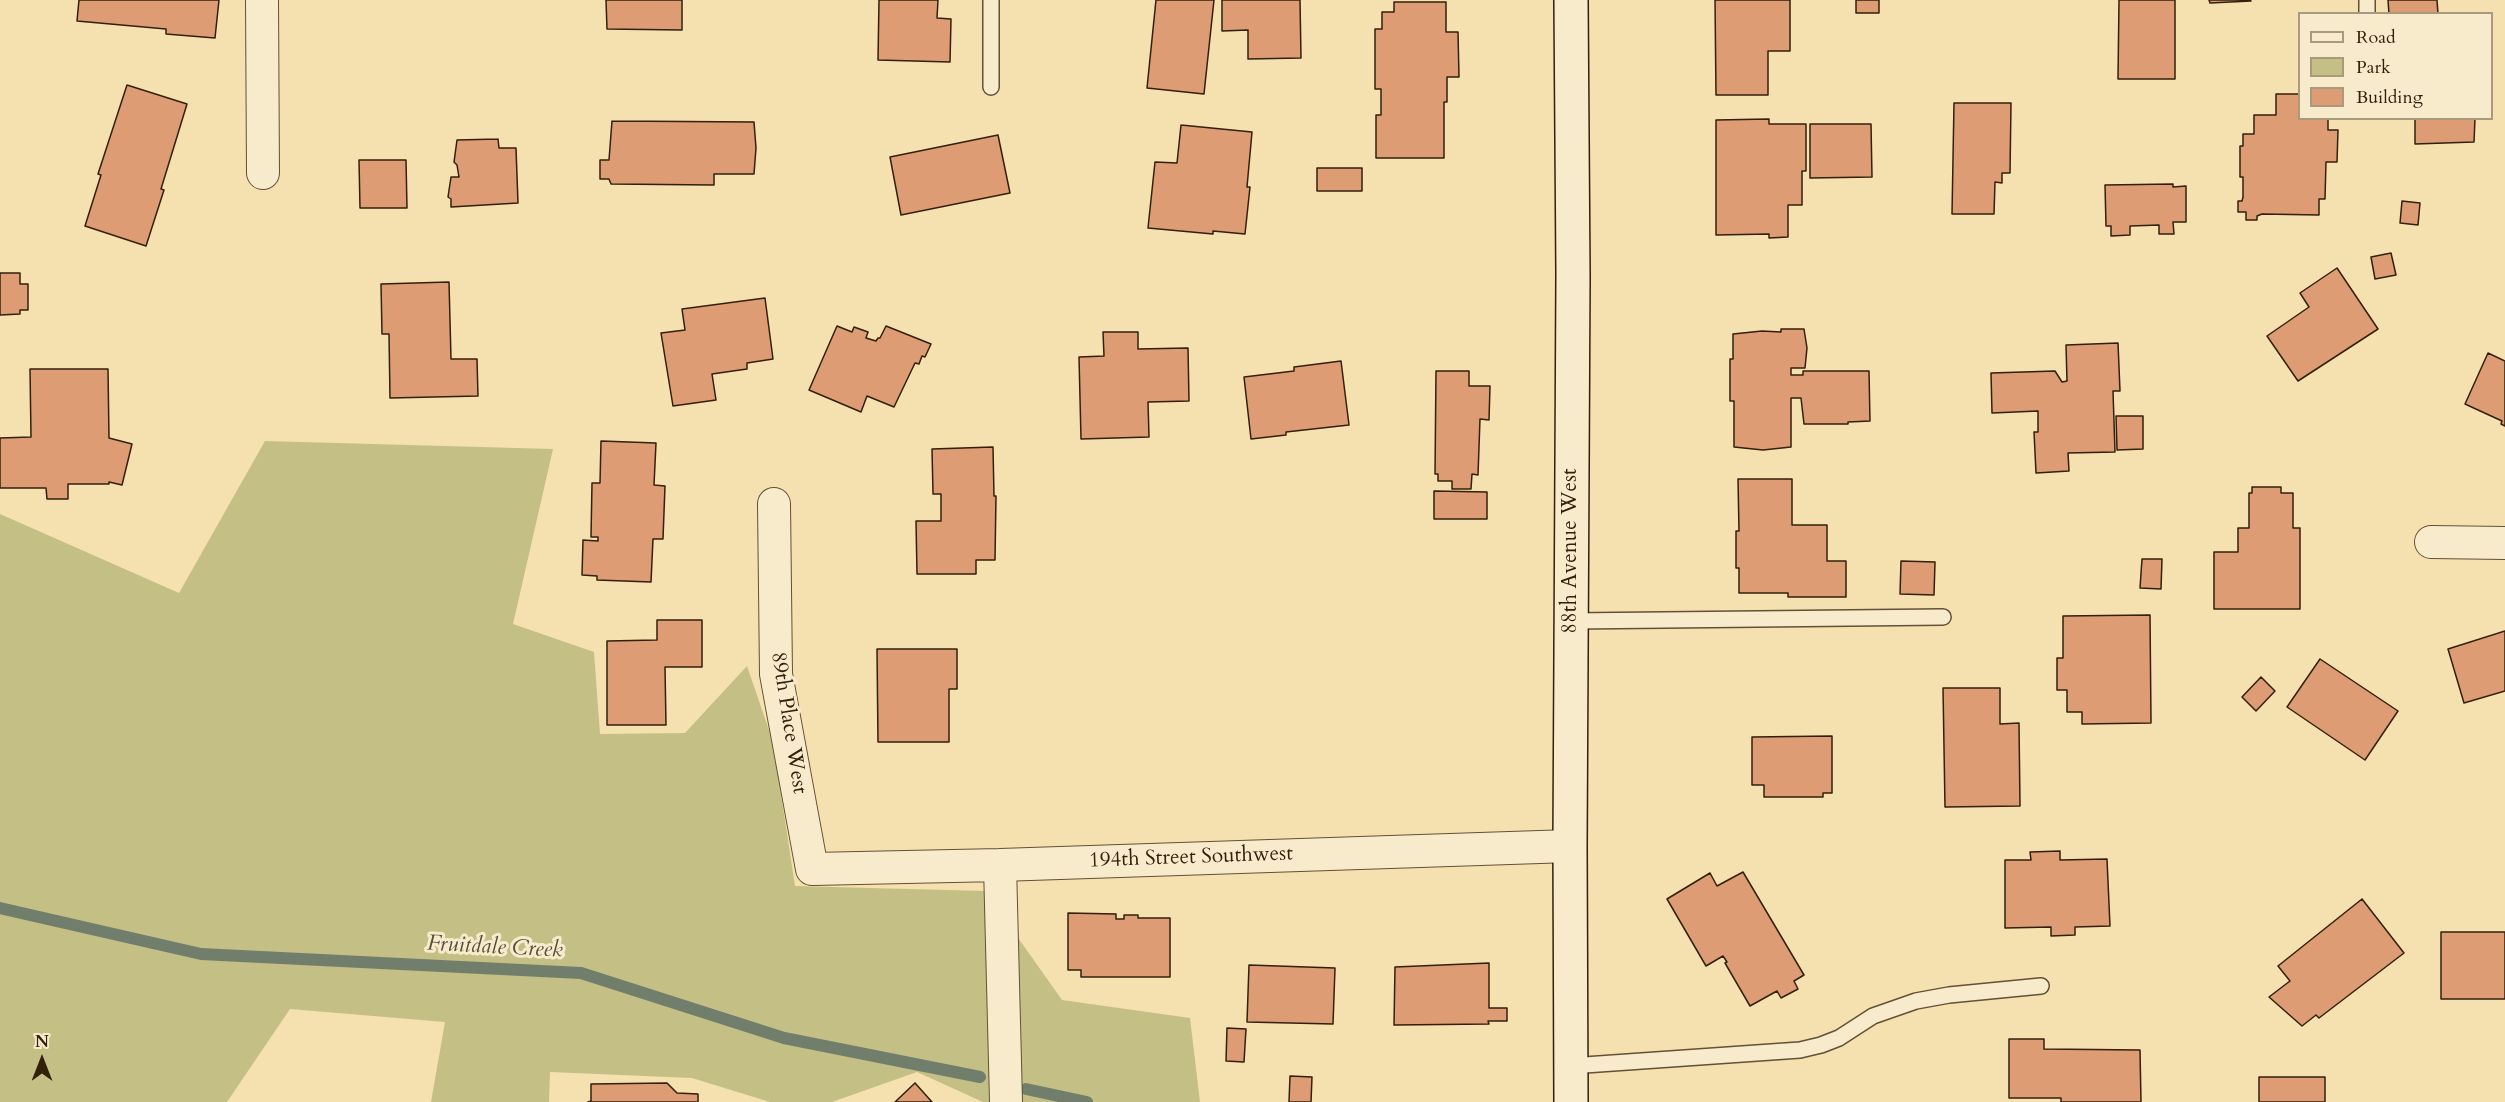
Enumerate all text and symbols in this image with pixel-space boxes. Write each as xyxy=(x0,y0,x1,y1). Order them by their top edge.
legend xyxy=(2298,12,2493,120)
text: Road xyxy=(2356,25,2396,50)
text: Park xyxy=(2356,55,2391,80)
text: Building xyxy=(2356,85,2423,110)
street label: 88th Avenue West xyxy=(1558,468,1584,634)
street label: 89th Place West xyxy=(764,650,812,796)
street label: 194th Street Southwest xyxy=(1089,842,1293,874)
water label: Fruitdale Creek xyxy=(427,931,563,965)
north arrow xyxy=(12,1030,72,1090)
text: N xyxy=(35,1031,49,1053)

